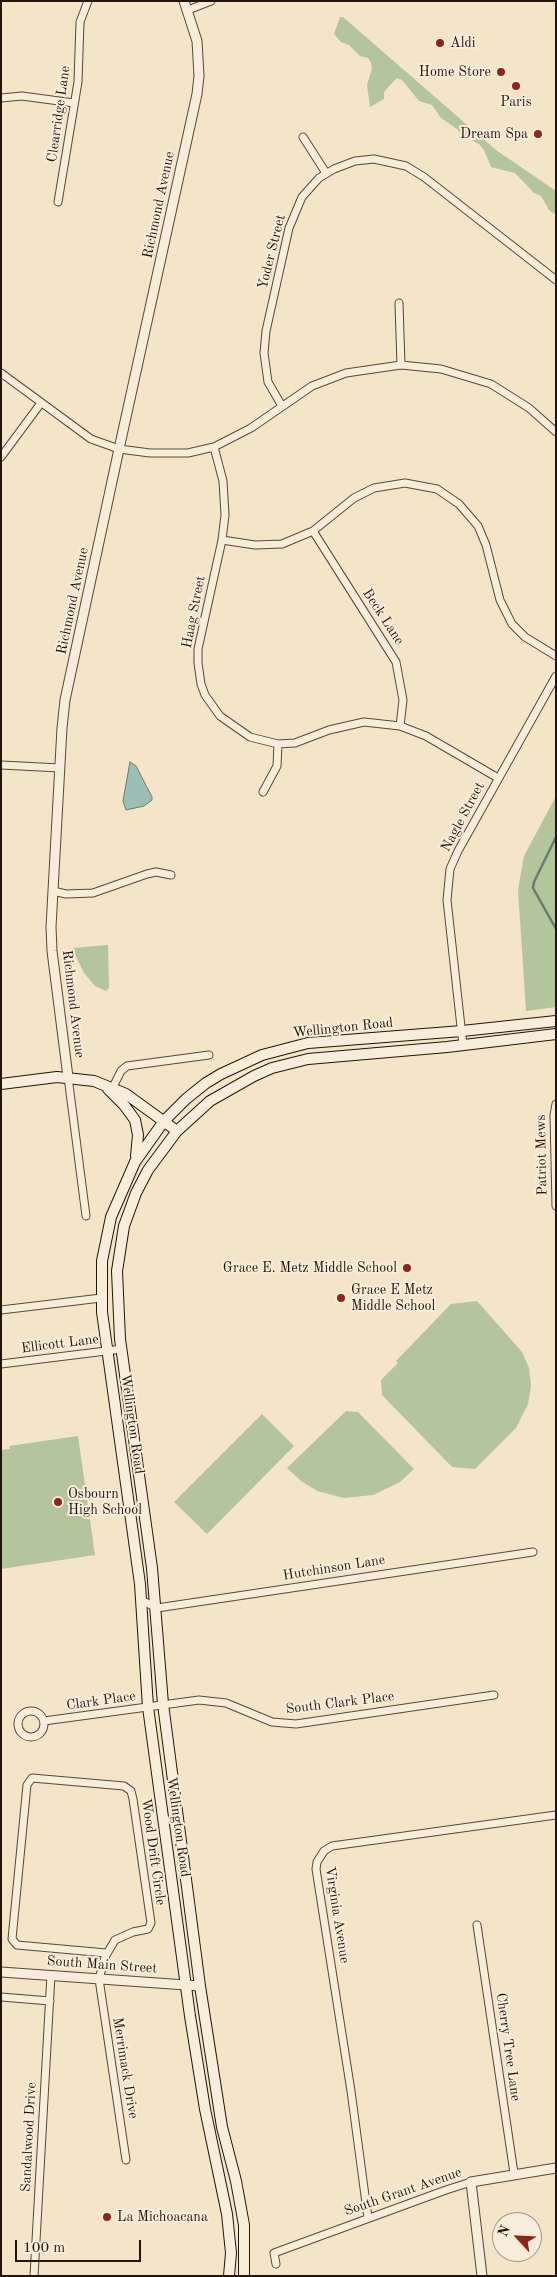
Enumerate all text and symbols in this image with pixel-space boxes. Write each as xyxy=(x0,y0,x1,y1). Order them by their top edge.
place label: Aldi xyxy=(450,35,476,51)
marker: Aldi xyxy=(434,37,446,49)
place label: Home Store xyxy=(419,64,491,80)
street label: Clearridge Lane xyxy=(44,65,74,163)
marker: Home Store xyxy=(495,66,507,78)
marker: Paris xyxy=(510,80,522,92)
place label: Paris xyxy=(500,94,532,110)
place label: Dream Spa xyxy=(460,126,528,142)
marker: Dream Spa xyxy=(532,128,544,140)
street label: Richmond Avenue xyxy=(139,150,179,260)
street label: Yoder Street xyxy=(255,213,289,291)
street label: Richmond Avenue xyxy=(53,546,93,656)
street label: Haag Street xyxy=(179,574,209,650)
street label: Beck Lane xyxy=(359,586,407,648)
street label: Nagle Street xyxy=(438,779,488,855)
street label: Richmond Avenue xyxy=(58,949,88,1059)
street label: Wellington Road xyxy=(292,1014,394,1042)
street label: Patriot Mews xyxy=(533,1114,551,1196)
place label: Grace E. Metz Middle School xyxy=(223,1260,397,1276)
marker: Grace E. Metz Middle School xyxy=(401,1262,413,1274)
place label: Grace E Metz Middle School xyxy=(351,1282,435,1314)
marker: Grace E Metz Middle School xyxy=(335,1292,347,1304)
street label: Ellicott Lane xyxy=(20,1331,100,1357)
street label: Wellington Road xyxy=(117,1373,147,1475)
place label: Osbourn High School xyxy=(68,1486,142,1518)
marker: Osbourn High School xyxy=(52,1496,64,1508)
street label: Hutchinson Lane xyxy=(282,1552,386,1584)
street label: Clark Place xyxy=(65,1688,137,1714)
street label: South Clark Place xyxy=(285,1688,395,1718)
street label: Wellington Road xyxy=(163,1776,193,1878)
street label: Wood Drift Circle xyxy=(137,1797,169,1907)
street label: Virginia Avenue xyxy=(321,1865,353,1965)
street label: South Main Street xyxy=(46,1953,158,1977)
street label: Cherry Tree Lane xyxy=(492,1992,524,2102)
street label: Merrimack Drive xyxy=(109,2016,141,2120)
street label: Sandalwood Drive xyxy=(18,2082,40,2192)
street label: South Grant Avenue xyxy=(342,2164,464,2220)
place label: La Michoacana xyxy=(117,2209,208,2225)
marker: La Michoacana xyxy=(101,2211,113,2223)
north arrow xyxy=(492,2212,542,2262)
text: N xyxy=(496,2223,513,2239)
scale bar xyxy=(18,2230,144,2262)
text: 100 m xyxy=(23,2241,65,2256)

